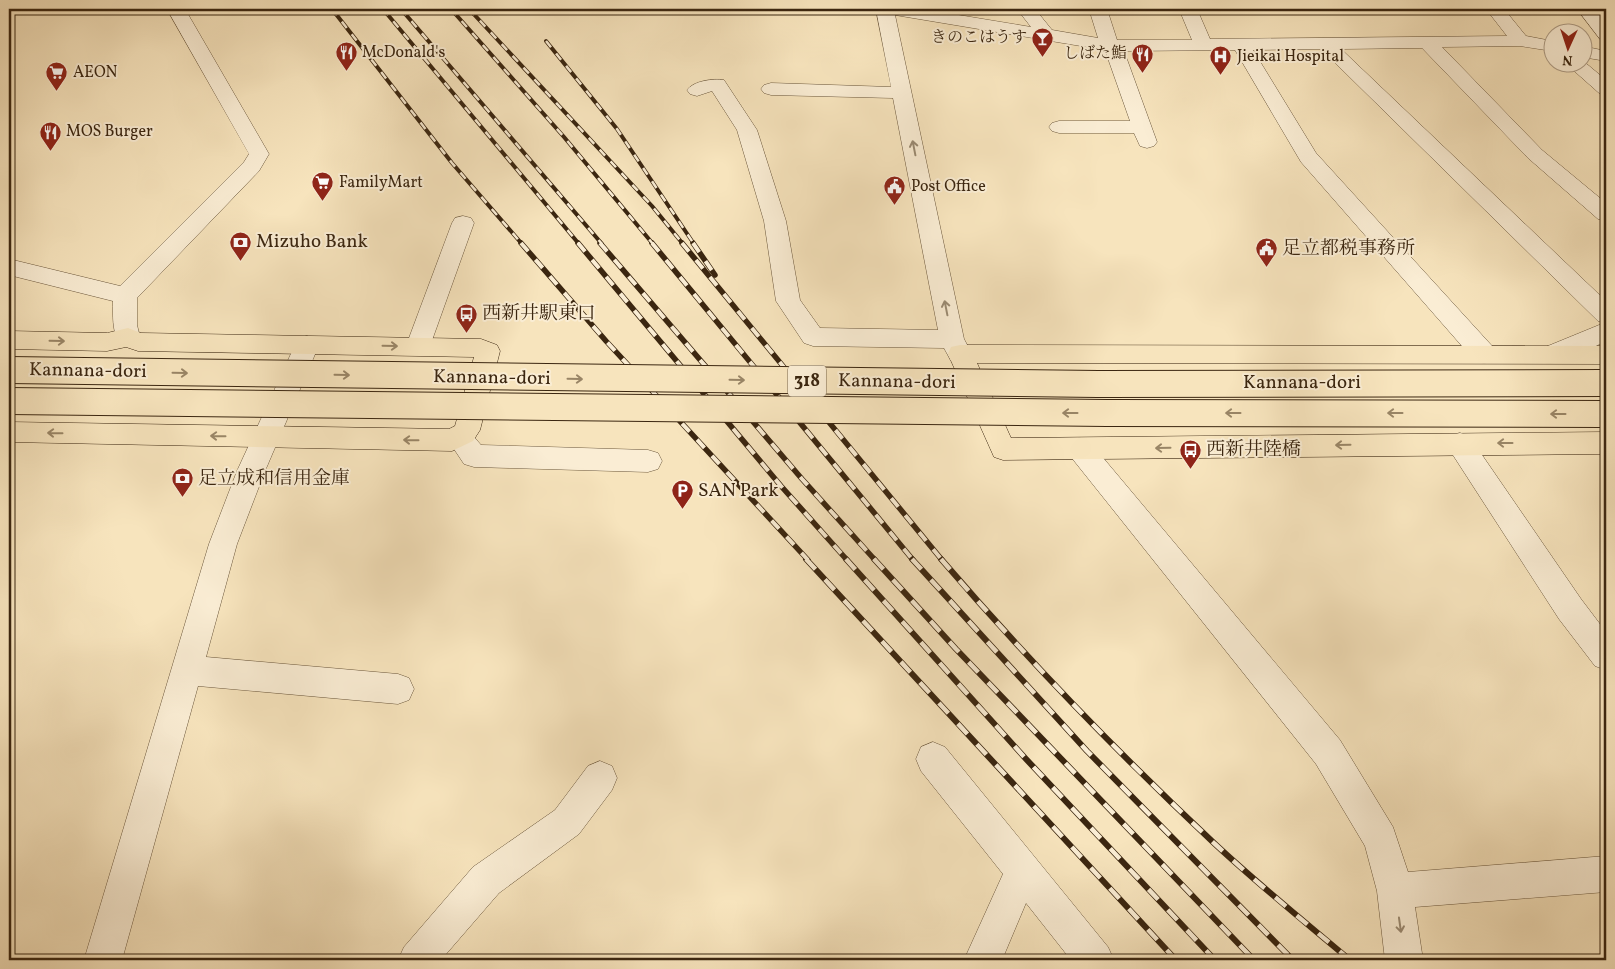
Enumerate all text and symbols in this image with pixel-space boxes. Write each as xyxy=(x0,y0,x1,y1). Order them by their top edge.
north arrow xyxy=(1542,22,1592,72)
bar icon: きのこはうす xyxy=(1031,26,1055,57)
place label: きのこはうす xyxy=(931,27,1027,49)
restaurant icon: McDonald's xyxy=(334,41,358,72)
place label: McDonald's xyxy=(362,42,445,64)
restaurant icon: しばた鮨 xyxy=(1131,42,1155,73)
place label: しばた鮨 xyxy=(1063,43,1127,65)
hospital icon: Jieikai Hospital xyxy=(1209,45,1233,76)
place label: Jieikai Hospital xyxy=(1237,46,1344,68)
text: N xyxy=(1562,50,1573,69)
supermarket icon: AEON xyxy=(45,61,69,92)
place label: AEON xyxy=(73,62,118,84)
restaurant icon: MOS Burger xyxy=(38,120,62,151)
place label: MOS Burger xyxy=(66,121,153,143)
one-way arrow xyxy=(909,141,919,157)
supermarket icon: FamilyMart xyxy=(311,171,335,202)
place label: FamilyMart xyxy=(339,172,423,194)
public building icon: Post Office xyxy=(883,175,907,206)
place label: Post Office xyxy=(911,176,986,198)
place label: Mizuho Bank xyxy=(256,229,368,255)
bank icon: Mizuho Bank xyxy=(228,230,252,261)
place label: 足立都税事務所 xyxy=(1282,236,1415,262)
public building icon: 足立都税事務所 xyxy=(1254,237,1278,268)
one-way arrow xyxy=(941,300,950,316)
place label: 西新井駅東口 xyxy=(482,301,596,327)
bus stop icon: 西新井駅東口 xyxy=(454,302,478,333)
one-way arrow xyxy=(49,336,65,346)
one-way arrow xyxy=(382,341,398,351)
street label: Kannana-dori xyxy=(29,357,147,385)
street label: Kannana-dori xyxy=(433,364,551,392)
road number: 318 xyxy=(788,366,826,396)
one-way arrow xyxy=(172,368,188,378)
street label: Kannana-dori xyxy=(838,368,956,396)
one-way arrow xyxy=(334,370,350,380)
street label: Kannana-dori xyxy=(1243,370,1361,396)
one-way arrow xyxy=(566,374,583,384)
one-way arrow xyxy=(729,375,745,385)
one-way arrow xyxy=(1062,408,1078,418)
one-way arrow xyxy=(1225,408,1241,418)
one-way arrow xyxy=(1387,408,1404,418)
one-way arrow xyxy=(1550,409,1566,419)
one-way arrow xyxy=(47,428,63,437)
one-way arrow xyxy=(210,431,226,441)
one-way arrow xyxy=(403,435,420,445)
place label: 西新井陸橋 xyxy=(1206,437,1301,463)
bus stop icon: 西新井陸橋 xyxy=(1178,438,1202,469)
one-way arrow xyxy=(1497,439,1513,448)
one-way arrow xyxy=(1335,440,1351,450)
one-way arrow xyxy=(1155,443,1171,453)
place label: 足立成和信用金庫 xyxy=(198,466,350,492)
bank icon: 足立成和信用金庫 xyxy=(170,467,194,498)
place label: SAN Park xyxy=(698,478,779,504)
parking icon: SAN Park xyxy=(670,479,694,510)
one-way arrow xyxy=(1395,917,1405,933)

